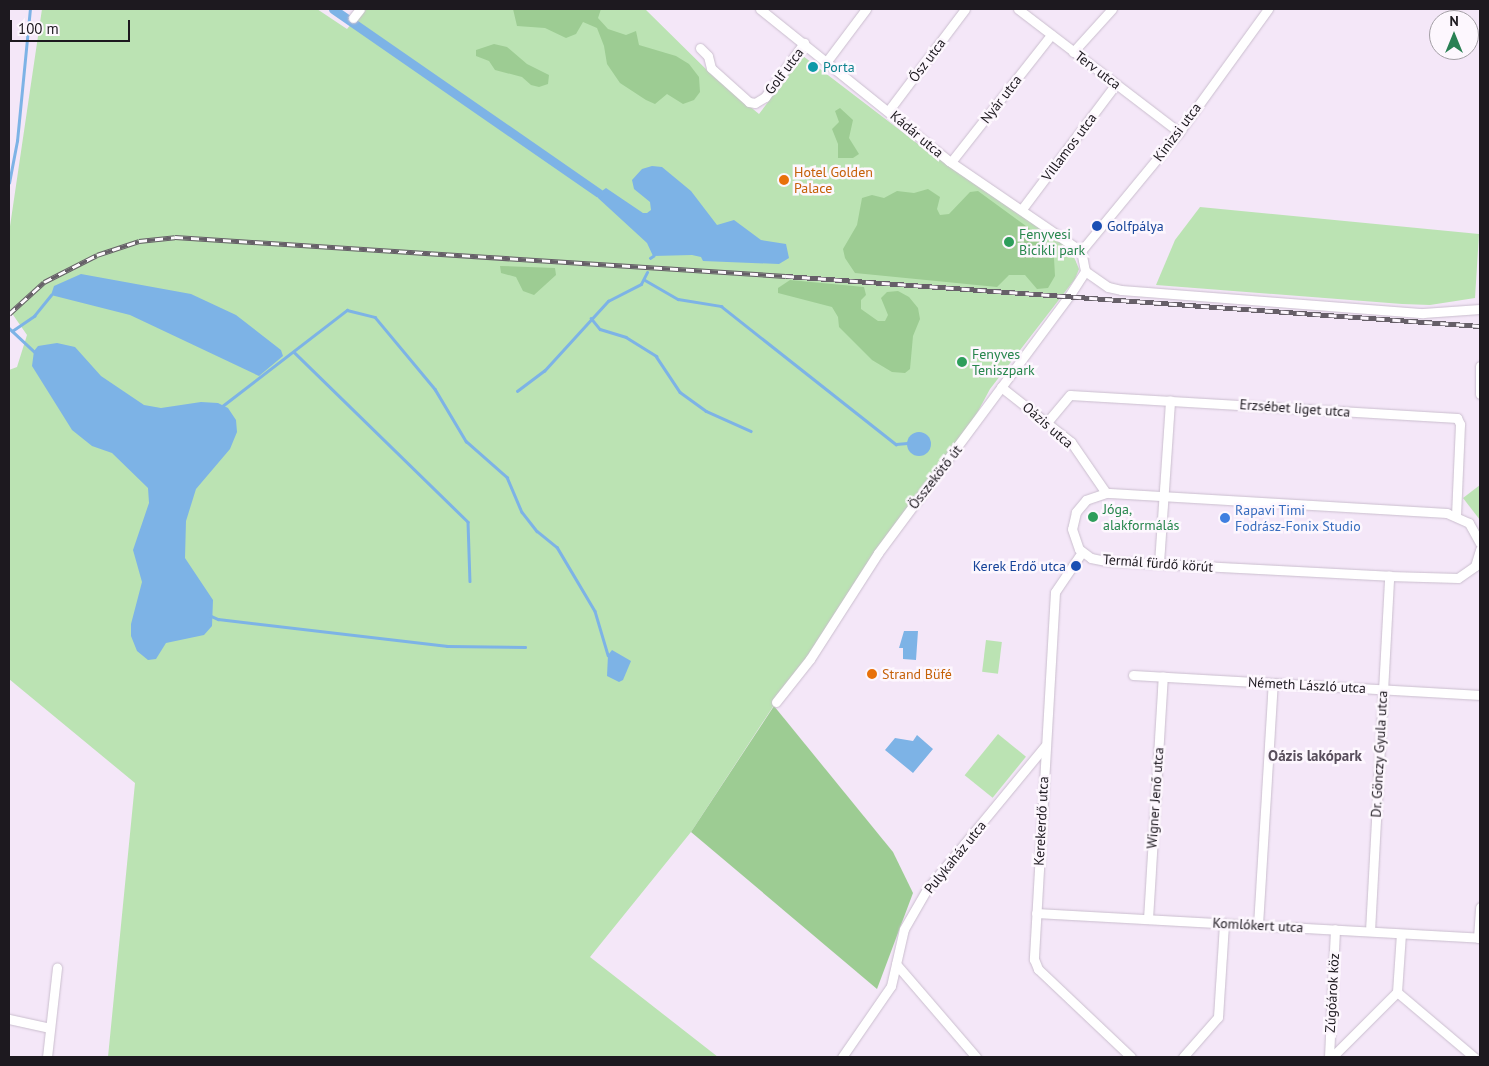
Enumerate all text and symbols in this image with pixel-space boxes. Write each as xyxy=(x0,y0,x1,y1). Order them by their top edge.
scale bar xyxy=(12,10,132,42)
north arrow xyxy=(1429,10,1479,60)
text: N xyxy=(1449,12,1459,30)
text: 100 m xyxy=(18,19,59,38)
street label: Ősz utca xyxy=(905,35,949,85)
street label: Golf utca xyxy=(761,44,807,98)
street label: Terv utca xyxy=(1071,47,1125,93)
place label: Porta xyxy=(823,59,855,75)
marker: Porta xyxy=(807,61,819,73)
street label: Nyár utca xyxy=(977,71,1025,127)
street label: Kinizsi utca xyxy=(1150,99,1204,165)
street label: Kádár utca xyxy=(887,107,947,161)
street label: Villamos utca xyxy=(1038,110,1100,184)
place label: Hotel Golden Palace xyxy=(794,164,873,196)
marker: Hotel Golden Palace xyxy=(778,174,790,186)
place label: Golfpálya xyxy=(1107,218,1164,234)
marker: Golfpálya xyxy=(1091,220,1103,232)
place label: Fenyvesi Bicikli park xyxy=(1019,226,1085,258)
marker: Fenyvesi Bicikli park xyxy=(1003,236,1015,248)
place label: Fenyves Teniszpark xyxy=(972,346,1035,378)
marker: Fenyves Teniszpark xyxy=(956,356,968,368)
street label: Erzsébet liget utca xyxy=(1239,396,1351,420)
street label: Oázis utca xyxy=(1019,398,1077,452)
street label: Összekötő út xyxy=(905,442,965,512)
place label: Jóga, alakformálás xyxy=(1103,501,1179,534)
place label: Rapavi Timi Fodrász-Fonix Studio xyxy=(1235,502,1361,534)
marker: Jóga, alakformálás xyxy=(1087,511,1099,523)
marker: Rapavi Timi Fodrász-Fonix Studio xyxy=(1219,512,1231,524)
street label: Termál fürdő körút xyxy=(1102,551,1214,575)
place label: Kerek Erdő utca xyxy=(972,558,1066,574)
marker: Kerek Erdő utca xyxy=(1070,560,1082,572)
place label: Strand Büfé xyxy=(882,666,952,682)
marker: Strand Büfé xyxy=(866,668,878,680)
street label: Németh László utca xyxy=(1248,674,1366,696)
street label: Dr. Gönczy Gyula utca xyxy=(1367,689,1391,819)
street label: Wigner Jenő utca xyxy=(1143,747,1167,849)
district label: Oázis lakópark xyxy=(1268,747,1362,765)
street label: Kerekerdő utca xyxy=(1030,776,1052,866)
street label: Pulykaház utca xyxy=(920,817,990,897)
street label: Komlókert utca xyxy=(1212,914,1304,936)
street label: Zúgóárok köz xyxy=(1322,953,1342,1033)

